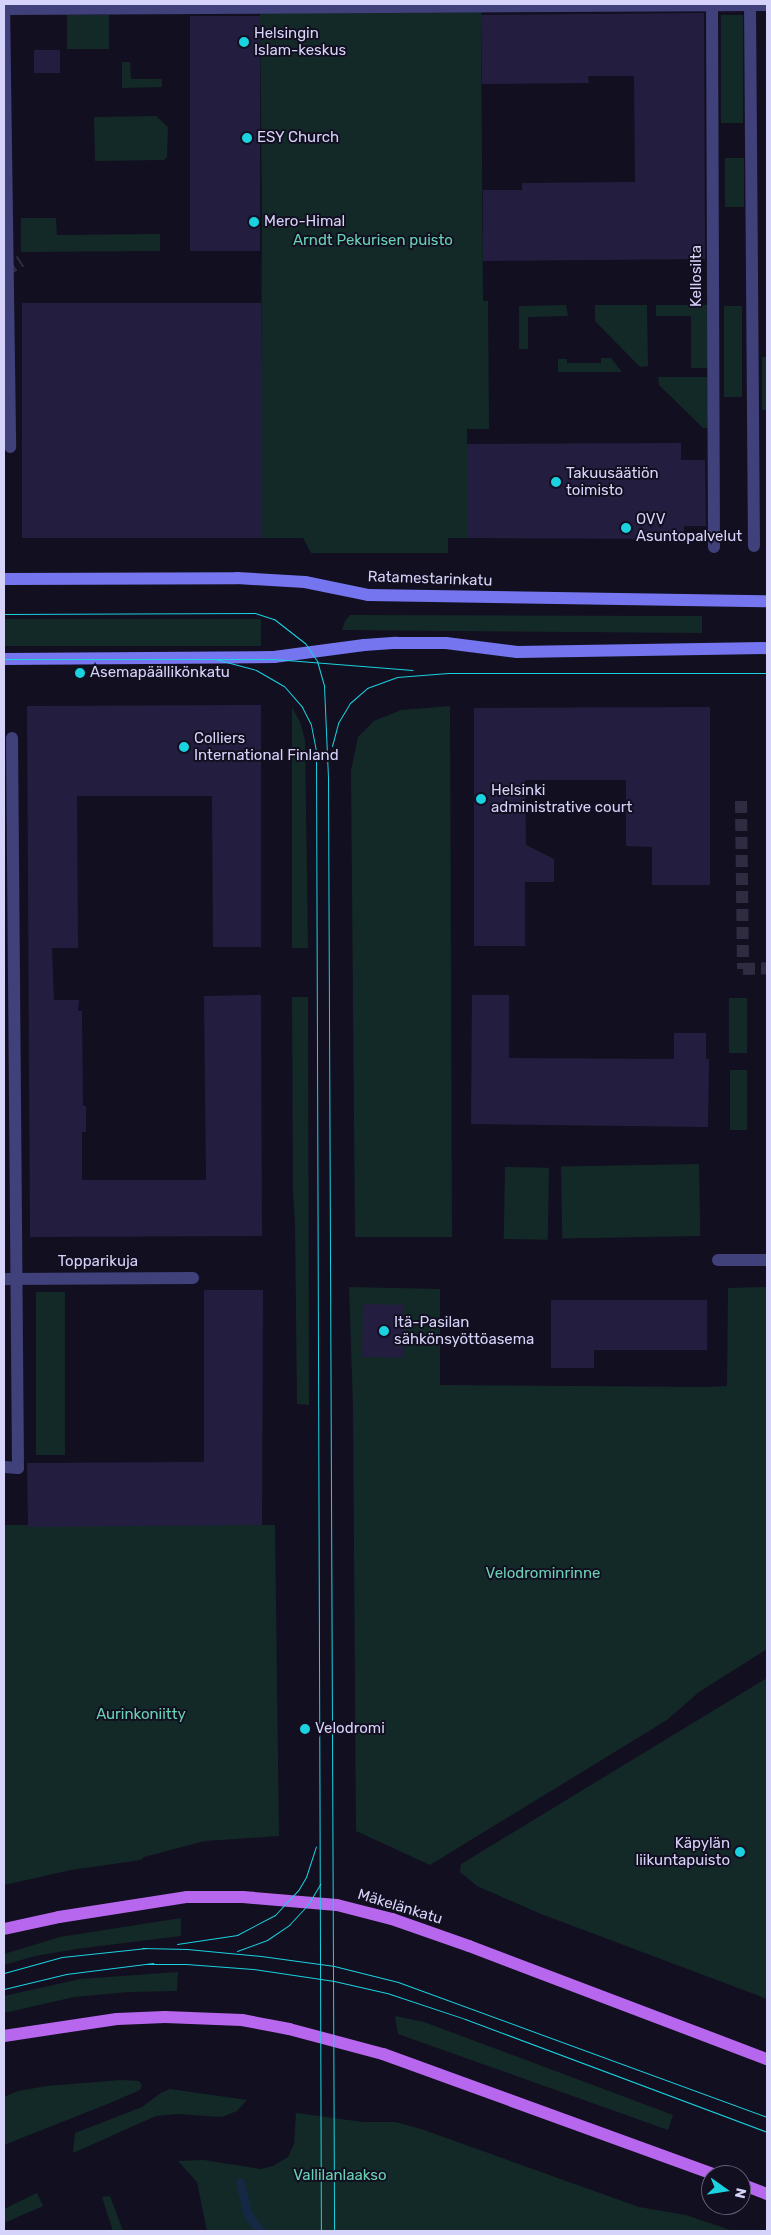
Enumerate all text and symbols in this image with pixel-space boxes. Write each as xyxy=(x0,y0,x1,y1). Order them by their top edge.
place label: Helsingin Islam-keskus xyxy=(254,24,346,59)
marker: Helsingin Islam-keskus xyxy=(238,36,250,48)
place label: ESY Church xyxy=(257,129,340,147)
marker: ESY Church xyxy=(241,132,253,144)
place label: Mero-Himal xyxy=(264,213,345,231)
marker: Mero-Himal xyxy=(248,216,260,228)
park label: Arndt Pekurisen puisto xyxy=(293,232,453,250)
street label: Kellosilta xyxy=(688,245,706,307)
place label: Takuusäätiön toimisto xyxy=(566,464,659,499)
marker: Takuusäätiön toimisto xyxy=(550,476,562,488)
place label: OVV Asuntopalvelut xyxy=(636,510,742,545)
marker: OVV Asuntopalvelut xyxy=(620,522,632,534)
street label: Ratamestarinkatu xyxy=(367,568,493,590)
place label: Asemapäällikönkatu xyxy=(90,664,230,682)
marker: Asemapäällikönkatu xyxy=(74,667,86,679)
place label: Colliers International Finland xyxy=(194,729,339,764)
marker: Colliers International Finland xyxy=(178,741,190,753)
place label: Helsinki administrative court xyxy=(491,781,632,816)
marker: Helsinki administrative court xyxy=(475,793,487,805)
street label: Topparikuja xyxy=(58,1253,138,1271)
place label: Itä-Pasilan sähkönsyöttöasema xyxy=(394,1313,534,1348)
marker: Itä-Pasilan sähkönsyöttöasema xyxy=(378,1325,390,1337)
park label: Velodrominrinne xyxy=(486,1565,600,1583)
park label: Aurinkoniitty xyxy=(96,1706,186,1724)
place label: Velodromi xyxy=(315,1720,385,1738)
marker: Velodromi xyxy=(299,1723,311,1735)
place label: Käpylän liikuntapuisto xyxy=(635,1834,730,1869)
marker: Käpylän liikuntapuisto xyxy=(734,1846,746,1858)
street label: Mäkelänkatu xyxy=(355,1886,445,1928)
north arrow xyxy=(701,2165,751,2215)
park label: Vallilanlaakso xyxy=(293,2167,387,2185)
text: N xyxy=(731,2186,750,2200)

